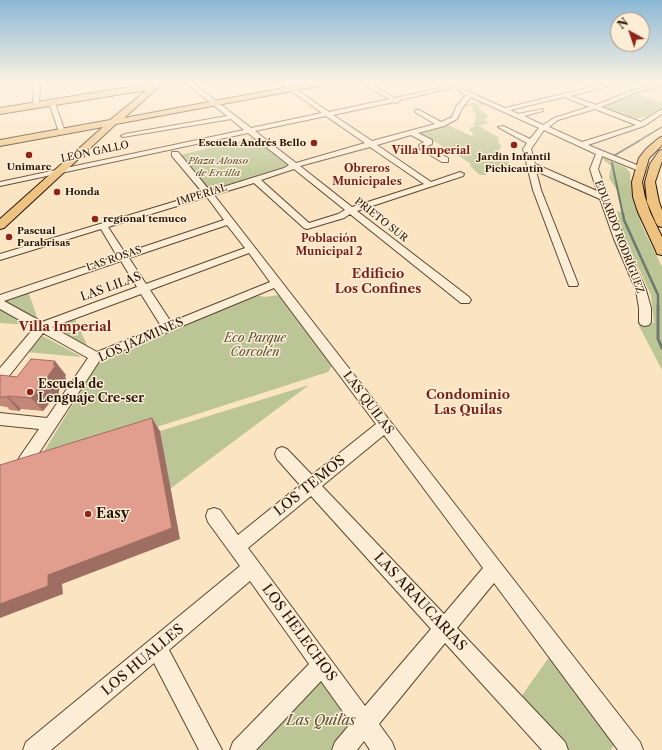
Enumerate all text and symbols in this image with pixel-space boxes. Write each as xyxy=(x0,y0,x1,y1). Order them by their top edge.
north arrow xyxy=(610,12,650,52)
text: N xyxy=(615,15,631,32)
place label: Escuela Andrés Bello xyxy=(198,137,306,149)
marker: Escuela Andrés Bello xyxy=(309,138,319,148)
street label: LEÓN GALLO xyxy=(60,139,130,165)
marker: Jardin Infantil Pichicautin xyxy=(509,140,519,150)
district label: Villa Imperial xyxy=(392,144,470,158)
marker: Unimarc xyxy=(24,150,34,160)
place label: Jardin Infantil Pichicautin xyxy=(478,151,550,174)
park label: Plaza Alonso de Ercilla xyxy=(188,155,248,178)
place label: Unimarc xyxy=(7,161,51,173)
district label: Obreros Municipales xyxy=(332,162,402,188)
street label: EDUARDO RODRÍGUEZ xyxy=(592,179,646,295)
street label: IMPERIAL xyxy=(175,182,229,208)
place label: Honda xyxy=(65,186,100,198)
marker: Honda xyxy=(52,187,62,197)
street label: PRIETO SUR xyxy=(352,196,410,244)
place label: regional temuco xyxy=(103,213,187,225)
marker: regional temuco xyxy=(90,214,100,224)
place label: Pascual Parabrisas xyxy=(17,225,70,248)
marker: Pascual Parabrisas xyxy=(4,232,14,242)
district label: Población Municipal 2 xyxy=(295,232,363,258)
street label: LAS ROSAS xyxy=(85,244,143,274)
district label: Edificio Los Confines xyxy=(335,266,421,297)
street label: LAS LILAS xyxy=(79,269,143,305)
street label: LOS JAZMINES xyxy=(96,315,186,365)
district label: Villa Imperial xyxy=(19,319,111,335)
park label: Eco Parque Corcolén xyxy=(224,332,286,360)
street label: LAS QUILAS xyxy=(340,369,396,437)
place label: Escuela de Lenguaje Cre-ser xyxy=(38,378,144,406)
marker: Escuela de Lenguaje Cre-ser xyxy=(25,387,35,397)
district label: Condominio Las Quilas xyxy=(426,387,510,418)
street label: LOS TEMOS xyxy=(271,452,349,520)
place label: Easy xyxy=(96,506,129,522)
marker: Easy xyxy=(83,509,93,519)
street label: LAS ARAUCARIAS xyxy=(370,549,470,655)
street label: LOS HELECHOS xyxy=(258,581,340,685)
street label: LOS HUALLES xyxy=(99,621,187,699)
park label: Las Quilas xyxy=(286,713,356,729)

